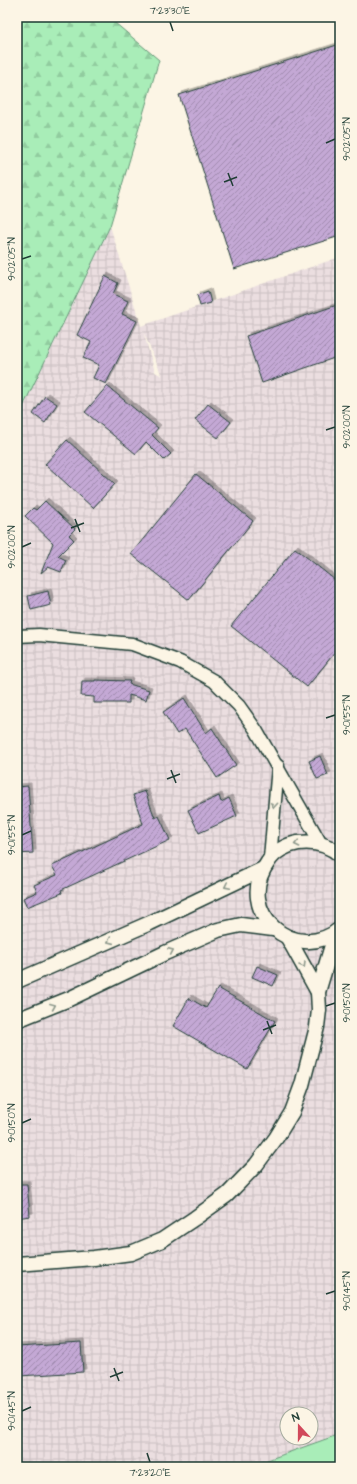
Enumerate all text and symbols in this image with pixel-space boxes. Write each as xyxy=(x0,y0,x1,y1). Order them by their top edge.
text: 7°23'30"E xyxy=(150,4,190,18)
text: 9°02'05"N xyxy=(340,117,354,161)
text: 9°02'05"N xyxy=(5,237,19,281)
text: 9°02'00"N xyxy=(340,406,354,448)
text: 9°02'00"N xyxy=(5,526,19,568)
text: 9°01'55"N xyxy=(340,695,354,735)
one-way arrow xyxy=(270,802,279,808)
text: 9°01'55"N xyxy=(5,815,19,855)
one-way arrow xyxy=(294,839,300,847)
one-way arrow xyxy=(224,881,232,889)
one-way arrow xyxy=(106,936,114,944)
one-way arrow xyxy=(167,948,174,956)
one-way arrow xyxy=(299,961,306,968)
text: 9°01'50"N xyxy=(340,983,354,1023)
one-way arrow xyxy=(50,1002,57,1010)
text: 9°01'50"N xyxy=(5,1103,19,1143)
text: 9°01'45"N xyxy=(340,1271,354,1311)
text: 9°01'45"N xyxy=(5,1391,19,1431)
north arrow xyxy=(279,1406,319,1446)
text: N xyxy=(290,1409,302,1425)
text: 7°23'20"E xyxy=(129,1466,171,1480)

